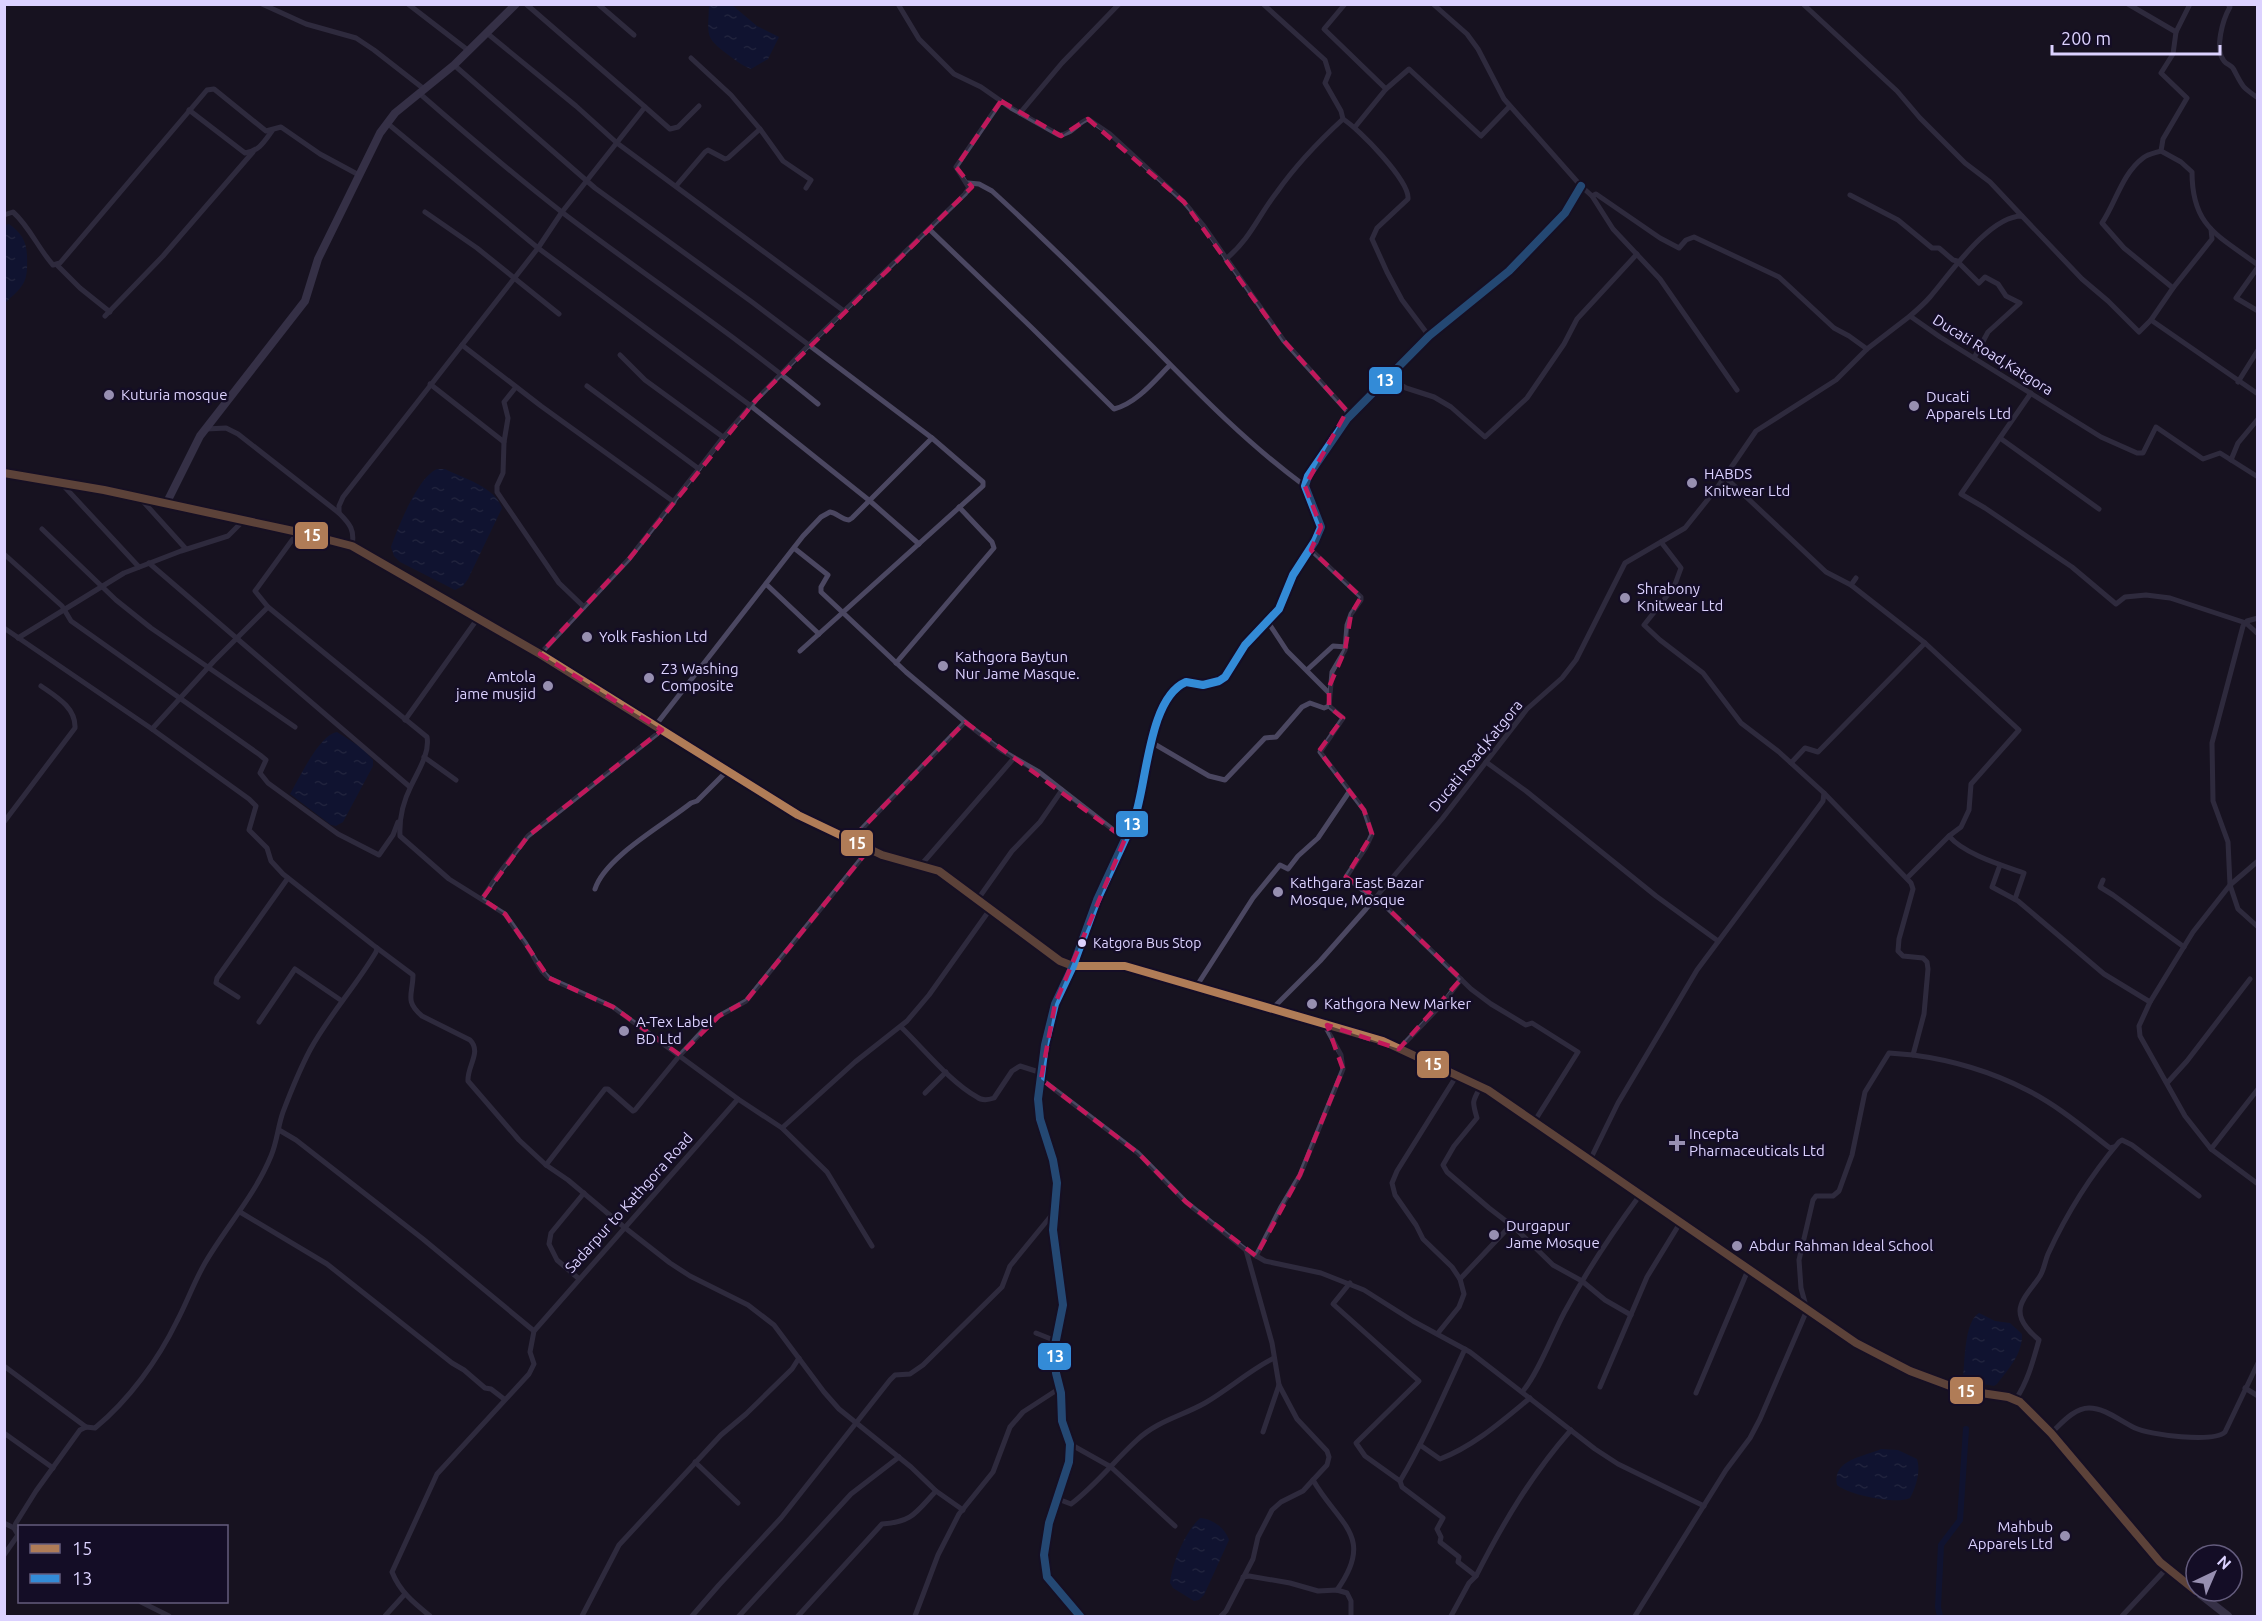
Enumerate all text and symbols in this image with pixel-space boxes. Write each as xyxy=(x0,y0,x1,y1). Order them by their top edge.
scale bar xyxy=(2052,18,2220,56)
text: 200 m xyxy=(2061,28,2111,48)
street label: Ducati Road,Katgora xyxy=(1930,311,2057,398)
line badge: 13 xyxy=(1368,366,1403,395)
text: 13 xyxy=(1376,371,1394,389)
place label: Kuturia mosque xyxy=(121,386,227,403)
marker: Kuturia mosque xyxy=(102,388,116,402)
place label: Ducati Apparels Ltd xyxy=(1926,388,2011,422)
marker: Ducati Apparels Ltd xyxy=(1907,399,1921,413)
place label: HABDS Knitwear Ltd xyxy=(1704,465,1790,499)
marker: HABDS Knitwear Ltd xyxy=(1685,476,1699,490)
line badge: 15 xyxy=(294,521,329,550)
text: 15 xyxy=(303,526,321,544)
place label: Shrabony Knitwear Ltd xyxy=(1637,580,1723,614)
marker: Shrabony Knitwear Ltd xyxy=(1618,591,1632,605)
place label: Yolk Fashion Ltd xyxy=(599,628,708,645)
marker: Yolk Fashion Ltd xyxy=(580,630,594,644)
place label: Kathgora Baytun Nur Jame Masque. xyxy=(955,648,1080,682)
marker: Kathgora Baytun Nur Jame Masque. xyxy=(936,659,950,673)
place label: Z3 Washing Composite xyxy=(661,660,739,694)
place label: Amtola jame musjid xyxy=(455,668,536,702)
marker: Z3 Washing Composite xyxy=(642,671,656,685)
marker: Amtola jame musjid xyxy=(541,679,555,693)
street label: Ducati Road,Katgora xyxy=(1425,697,1526,815)
line badge: 13 xyxy=(1115,810,1149,838)
text: 13 xyxy=(1123,815,1141,833)
line badge: 15 xyxy=(840,829,874,857)
text: 15 xyxy=(848,834,866,852)
place label: Kathgara East Bazar Mosque, Mosque xyxy=(1290,874,1424,908)
marker: Kathgara East Bazar Mosque, Mosque xyxy=(1271,885,1285,899)
place label: Katgora Bus Stop xyxy=(1093,935,1201,951)
marker: Katgora Bus Stop xyxy=(1076,937,1088,949)
place label: Kathgora New Marker xyxy=(1324,995,1472,1012)
marker: Kathgora New Marker xyxy=(1305,997,1319,1011)
place label: A-Tex Label BD Ltd xyxy=(636,1013,713,1047)
marker: A-Tex Label BD Ltd xyxy=(617,1024,631,1038)
line badge: 15 xyxy=(1416,1050,1450,1079)
text: 15 xyxy=(1424,1055,1442,1073)
place label: Incepta Pharmaceuticals Ltd xyxy=(1689,1125,1825,1159)
street label: Sadarpur to Kathgora Road xyxy=(561,1129,696,1276)
marker: Incepta Pharmaceuticals Ltd xyxy=(1670,1136,1684,1150)
place label: Durgapur Jame Mosque xyxy=(1506,1217,1600,1251)
marker: Durgapur Jame Mosque xyxy=(1487,1228,1501,1242)
place label: Abdur Rahman Ideal School xyxy=(1749,1237,1933,1254)
marker: Abdur Rahman Ideal School xyxy=(1730,1239,1744,1253)
line badge: 13 xyxy=(1037,1342,1072,1371)
text: 13 xyxy=(1046,1347,1064,1365)
line badge: 15 xyxy=(1949,1376,1984,1405)
text: 15 xyxy=(1957,1382,1975,1400)
place label: Mahbub Apparels Ltd xyxy=(1968,1518,2053,1552)
legend xyxy=(18,1525,228,1603)
marker: Mahbub Apparels Ltd xyxy=(2058,1529,2072,1543)
text: 15 xyxy=(72,1538,92,1558)
north arrow xyxy=(2184,1543,2244,1603)
text: N xyxy=(2214,1552,2235,1573)
text: 13 xyxy=(72,1568,92,1588)

